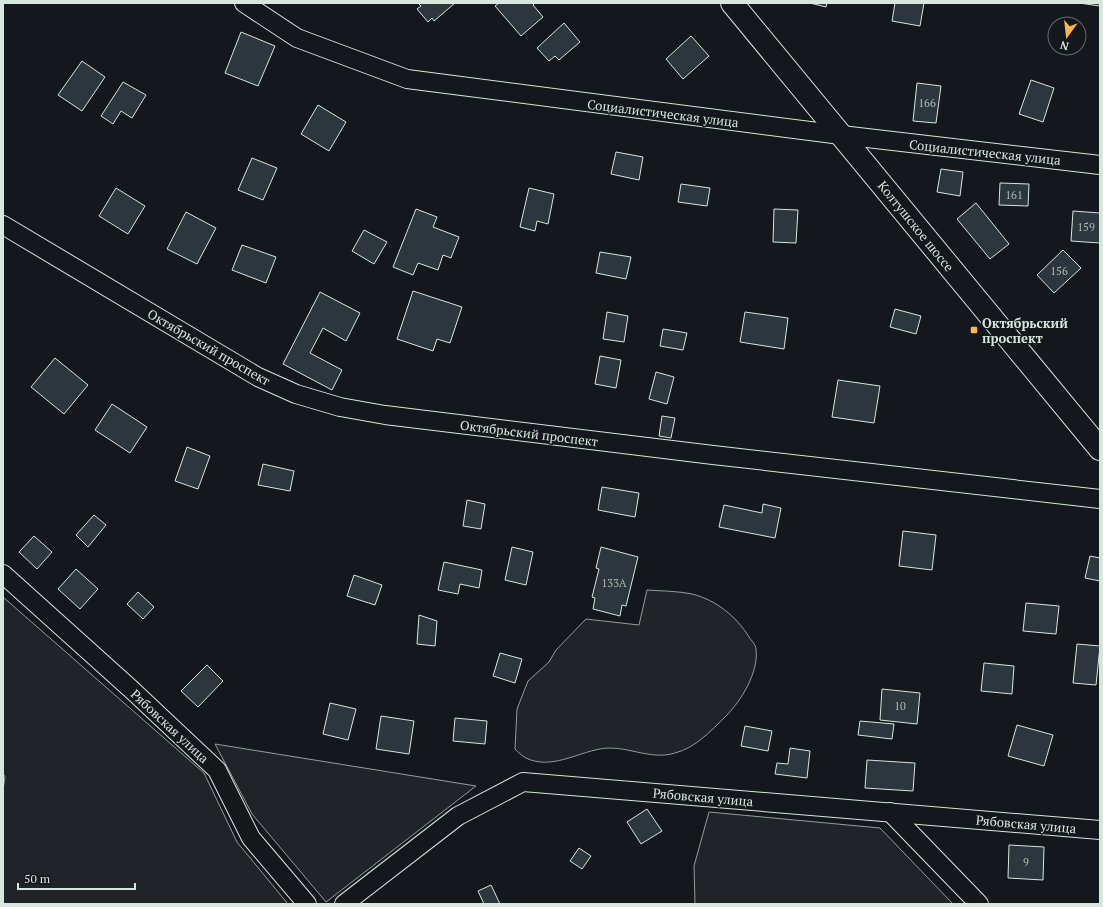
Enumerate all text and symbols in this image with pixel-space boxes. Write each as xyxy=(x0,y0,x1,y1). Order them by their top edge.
north arrow xyxy=(1047,16,1087,56)
text: N xyxy=(1058,38,1070,54)
street label: Социалистическая улица xyxy=(586,95,740,131)
house number: 166 xyxy=(918,96,936,110)
street label: Социалистическая улица xyxy=(908,135,1062,169)
street label: Колтушское шоссе xyxy=(874,177,958,275)
house number: 161 xyxy=(1005,188,1023,202)
house number: 159 xyxy=(1077,220,1095,234)
house number: 156 xyxy=(1050,264,1068,278)
street label: Октябрьский проспект xyxy=(144,304,274,390)
place label: Октябрьский проспект xyxy=(982,314,1068,347)
marker: Октябрьский проспект xyxy=(969,325,979,335)
street label: Октябрьский проспект xyxy=(459,416,600,450)
house number: 133А xyxy=(601,576,627,590)
street label: Рябовская улица xyxy=(127,685,213,767)
house number: 10 xyxy=(894,699,906,713)
street label: Рябовская улица xyxy=(652,784,754,810)
street label: Рябовская улица xyxy=(975,811,1077,837)
house number: 9 xyxy=(1023,855,1029,869)
scale bar xyxy=(18,865,135,891)
text: 50 m xyxy=(24,871,51,886)

